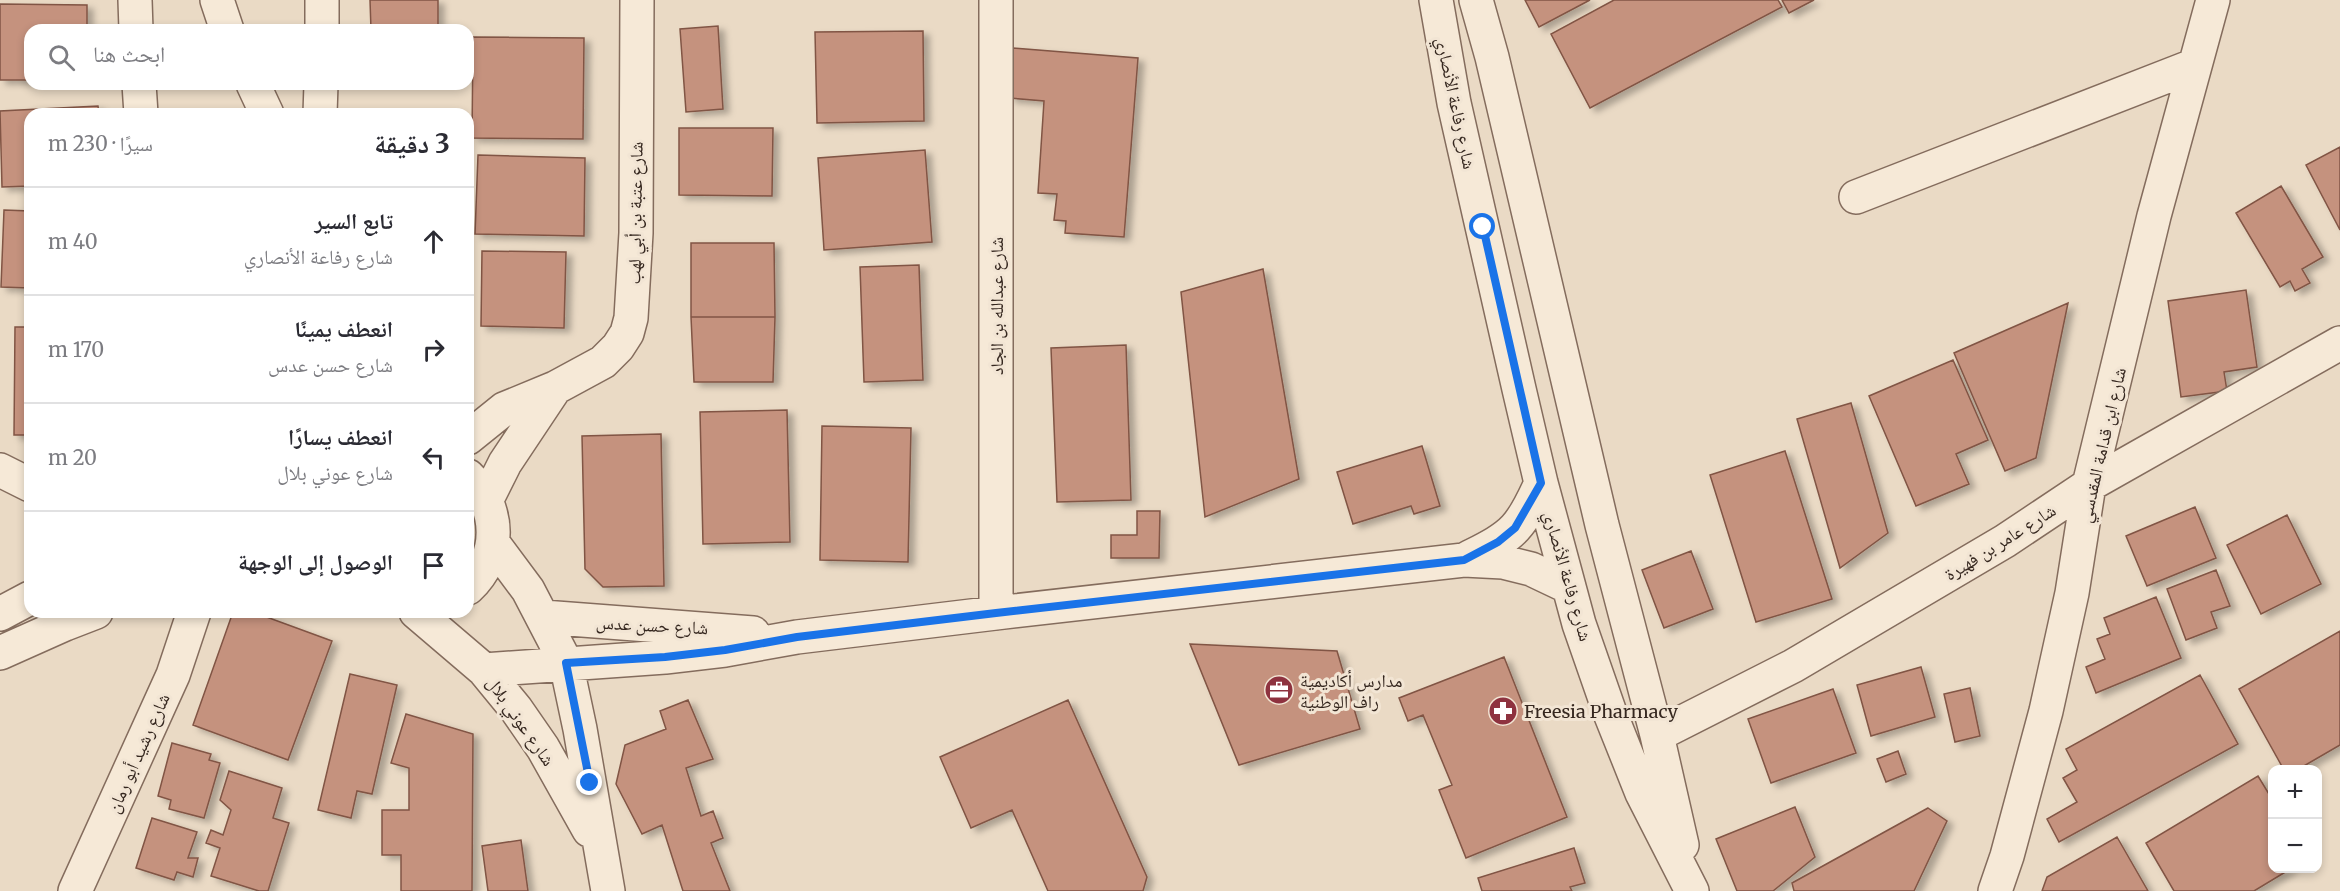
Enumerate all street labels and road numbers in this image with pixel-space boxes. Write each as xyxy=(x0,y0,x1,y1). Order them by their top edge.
street label: شارع رفاعة الأنصاري xyxy=(1427,35,1481,172)
street label: شارع عتبة بن أبي لهب xyxy=(622,141,651,285)
street label: شارع عبدالله بن الجاد xyxy=(985,237,1008,375)
street label: شارع ابن قدامة المقدسي xyxy=(2073,365,2135,526)
street label: شارع عامر بن فهيرة xyxy=(1940,499,2060,585)
street label: شارع رفاعة الأنصاري xyxy=(1535,508,1598,645)
street label: شارع حسن عدس xyxy=(595,611,709,639)
street label: شارع عوني بلال xyxy=(479,672,560,772)
street label: شارع رشيد أبو رمان xyxy=(101,690,175,816)

